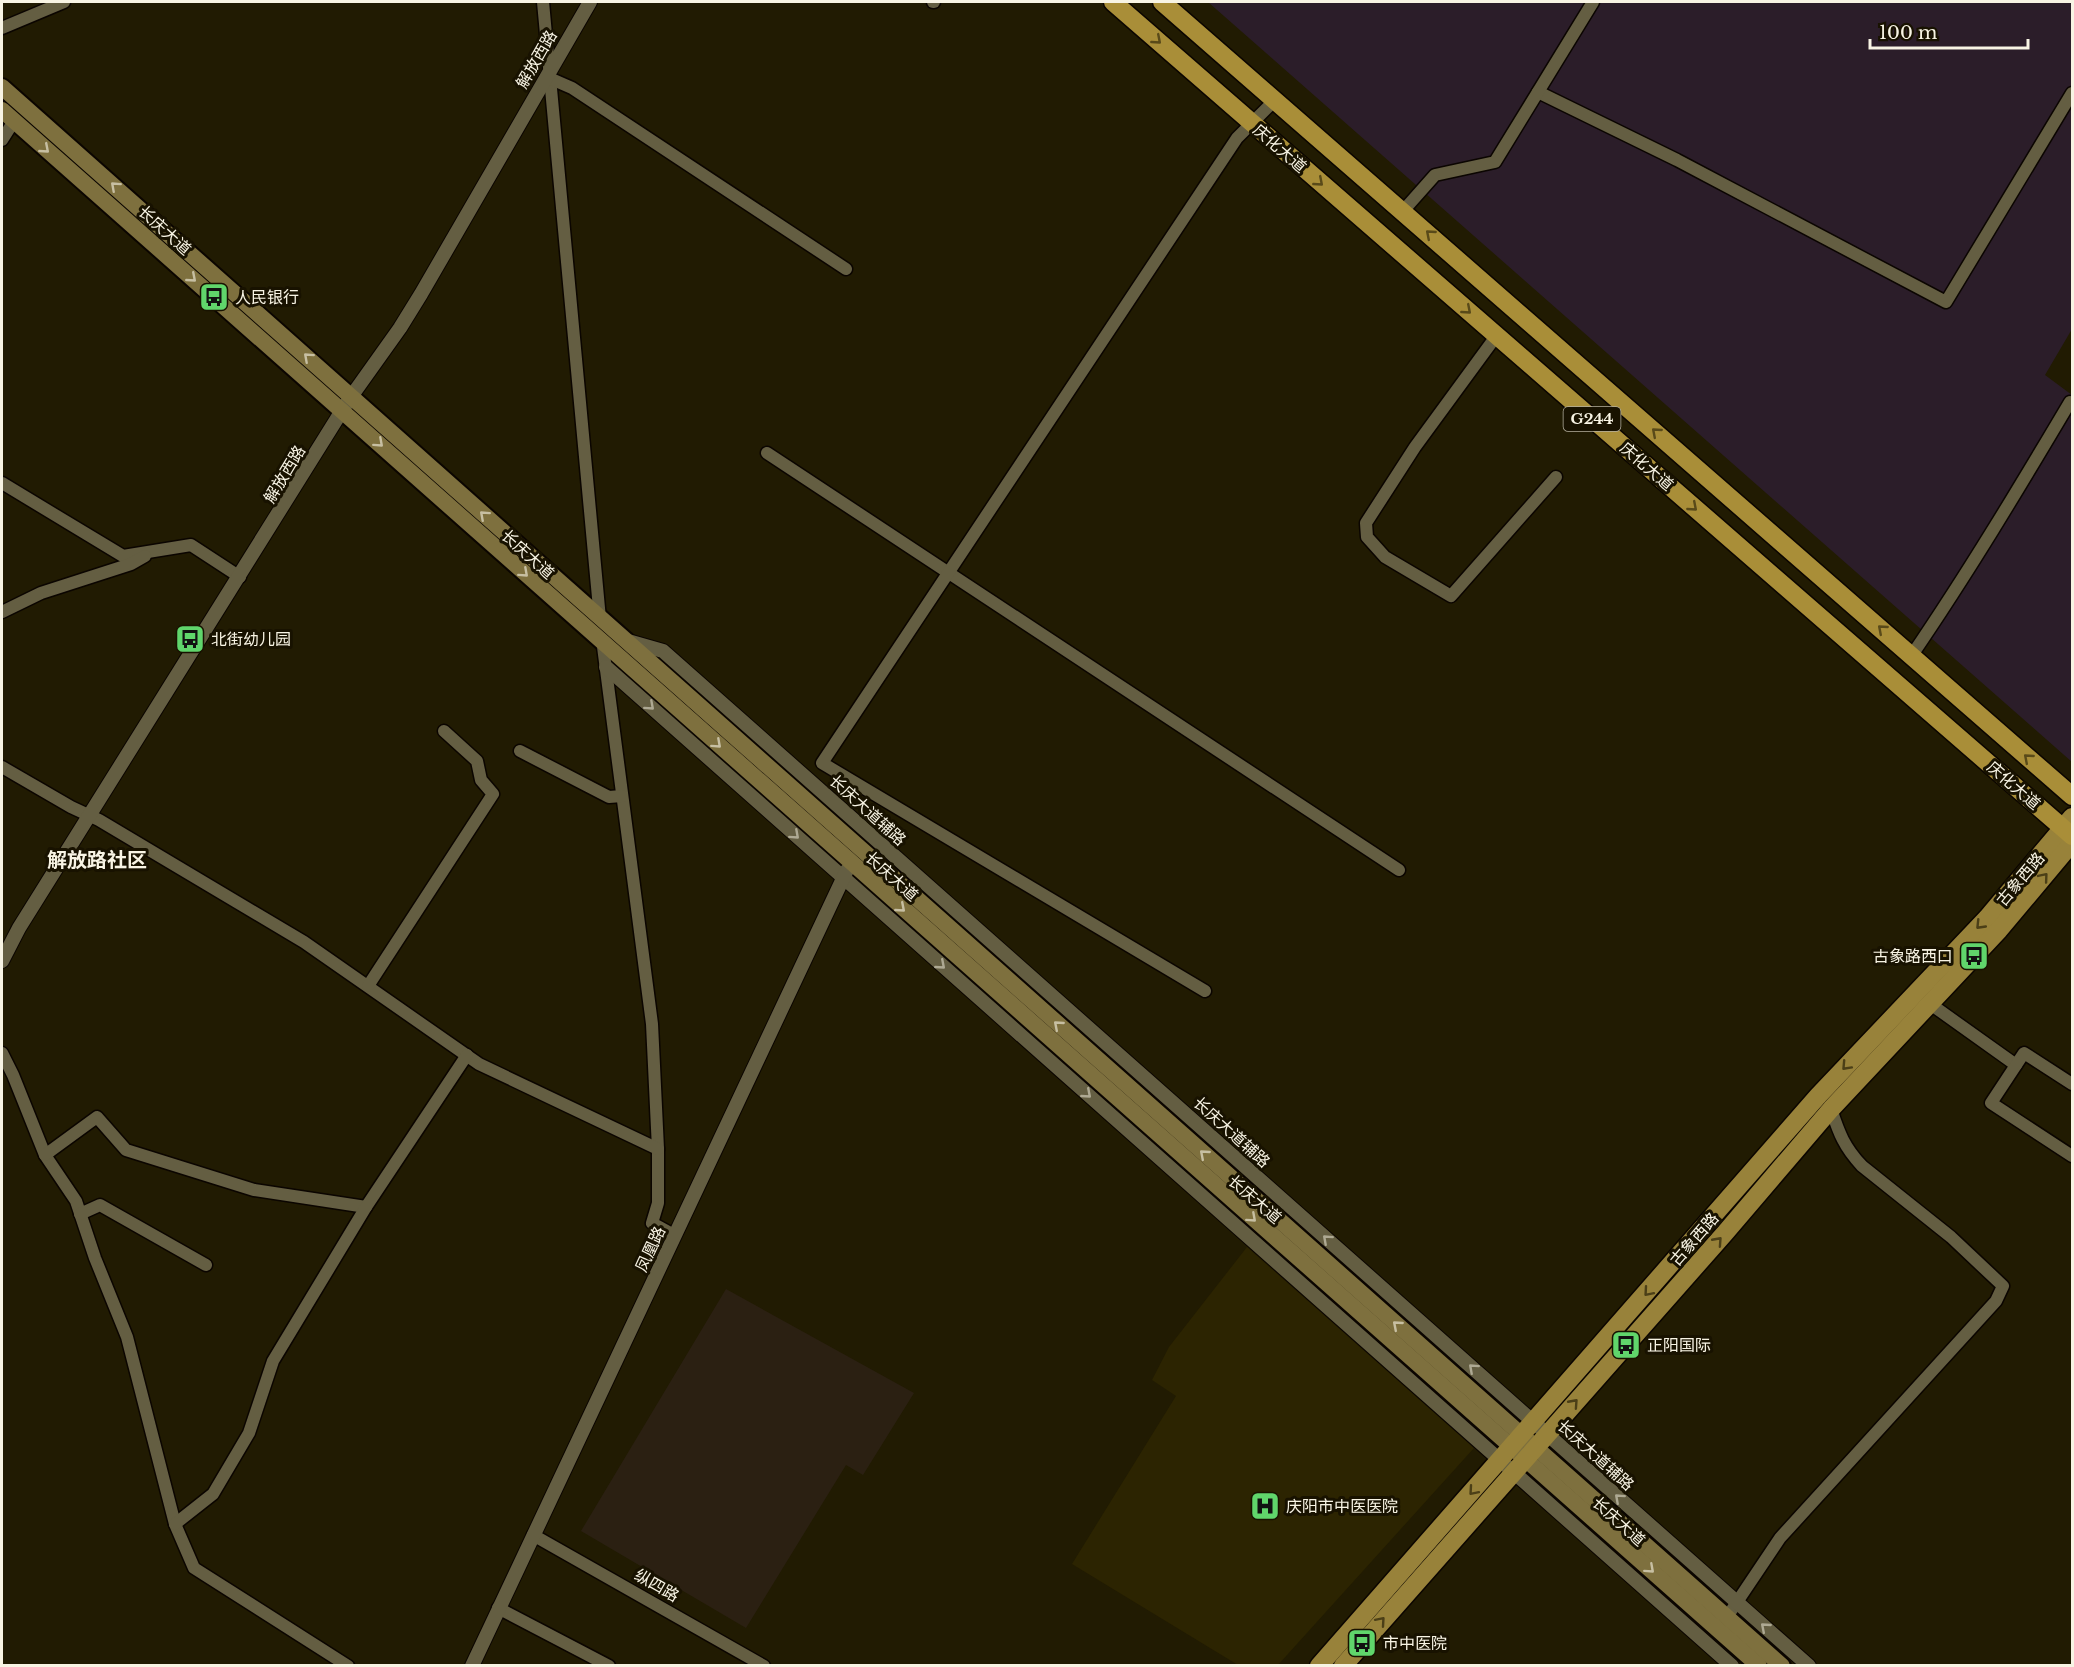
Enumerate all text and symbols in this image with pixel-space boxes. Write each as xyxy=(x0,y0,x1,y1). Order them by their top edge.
scale bar xyxy=(1870,12,2028,50)
text: 100 m xyxy=(1879,22,1937,44)
street label: 解放西路 xyxy=(511,26,561,92)
one-way arrow xyxy=(1150,33,1160,44)
street label: 庆化大道 xyxy=(1249,119,1311,177)
one-way arrow xyxy=(39,142,49,153)
one-way arrow xyxy=(1312,175,1323,186)
one-way arrow xyxy=(111,182,122,193)
street label: 长庆大道 xyxy=(135,201,195,259)
one-way arrow xyxy=(1426,230,1437,241)
one-way arrow xyxy=(185,271,196,282)
bus stop icon: 人民银行 xyxy=(198,281,230,313)
place label: 人民银行 xyxy=(235,287,299,307)
one-way arrow xyxy=(1460,302,1471,313)
one-way arrow xyxy=(304,353,314,364)
road number: G244 xyxy=(1564,407,1620,431)
one-way arrow xyxy=(1652,428,1663,439)
one-way arrow xyxy=(372,436,382,447)
street label: 庆化大道 xyxy=(1616,437,1678,495)
street label: 解放西路 xyxy=(259,441,309,507)
one-way arrow xyxy=(1686,500,1697,511)
one-way arrow xyxy=(480,511,491,522)
street label: 长庆大道 xyxy=(498,525,558,583)
one-way arrow xyxy=(517,566,528,577)
bus stop icon: 北街幼儿园 xyxy=(174,623,206,655)
one-way arrow xyxy=(1878,625,1889,636)
place label: 北街幼儿园 xyxy=(211,629,291,649)
one-way arrow xyxy=(643,698,654,709)
one-way arrow xyxy=(710,737,721,748)
one-way arrow xyxy=(2025,754,2035,765)
street label: 庆化大道 xyxy=(1983,756,2045,814)
street label: 长庆大道辅路 xyxy=(826,770,910,850)
one-way arrow xyxy=(789,828,799,839)
street label: 长庆大道 xyxy=(862,847,922,905)
district label: 解放路社区 xyxy=(47,848,147,872)
street label: 古象西路 xyxy=(1992,848,2048,910)
one-way arrow xyxy=(2037,873,2048,884)
one-way arrow xyxy=(894,901,905,912)
one-way arrow xyxy=(1976,918,1987,928)
bus stop icon: 古象路西口 xyxy=(1958,940,1990,972)
place label: 古象路西口 xyxy=(1873,946,1953,966)
one-way arrow xyxy=(934,958,945,969)
one-way arrow xyxy=(1054,1021,1064,1032)
one-way arrow xyxy=(1842,1060,1853,1070)
one-way arrow xyxy=(1080,1087,1091,1098)
street label: 长庆大道辅路 xyxy=(1190,1092,1274,1172)
one-way arrow xyxy=(1200,1150,1211,1161)
street label: 长庆大道 xyxy=(1224,1170,1286,1228)
street label: 古象西路 xyxy=(1665,1208,1723,1270)
one-way arrow xyxy=(1245,1211,1255,1222)
street label: 凤凰路 xyxy=(631,1223,669,1275)
one-way arrow xyxy=(1323,1235,1334,1246)
one-way arrow xyxy=(1711,1237,1722,1248)
one-way arrow xyxy=(1644,1285,1655,1295)
one-way arrow xyxy=(1393,1321,1404,1332)
bus stop icon: 正阳国际 xyxy=(1610,1329,1642,1361)
place label: 正阳国际 xyxy=(1647,1335,1711,1355)
one-way arrow xyxy=(1469,1364,1480,1375)
one-way arrow xyxy=(1567,1399,1578,1410)
street label: 长庆大道辅路 xyxy=(1554,1415,1638,1495)
one-way arrow xyxy=(1469,1484,1480,1495)
hospital icon: 庆阳市中医医院 xyxy=(1249,1490,1281,1522)
street label: 长庆大道 xyxy=(1589,1492,1649,1550)
one-way arrow xyxy=(1615,1494,1626,1505)
place label: 庆阳市中医医院 xyxy=(1286,1496,1398,1516)
one-way arrow xyxy=(1643,1562,1654,1573)
street label: 纵四路 xyxy=(631,1564,683,1606)
one-way arrow xyxy=(1374,1618,1385,1628)
one-way arrow xyxy=(1761,1623,1772,1634)
bus stop icon: 市中医院 xyxy=(1346,1627,1378,1659)
place label: 市中医院 xyxy=(1383,1633,1447,1653)

